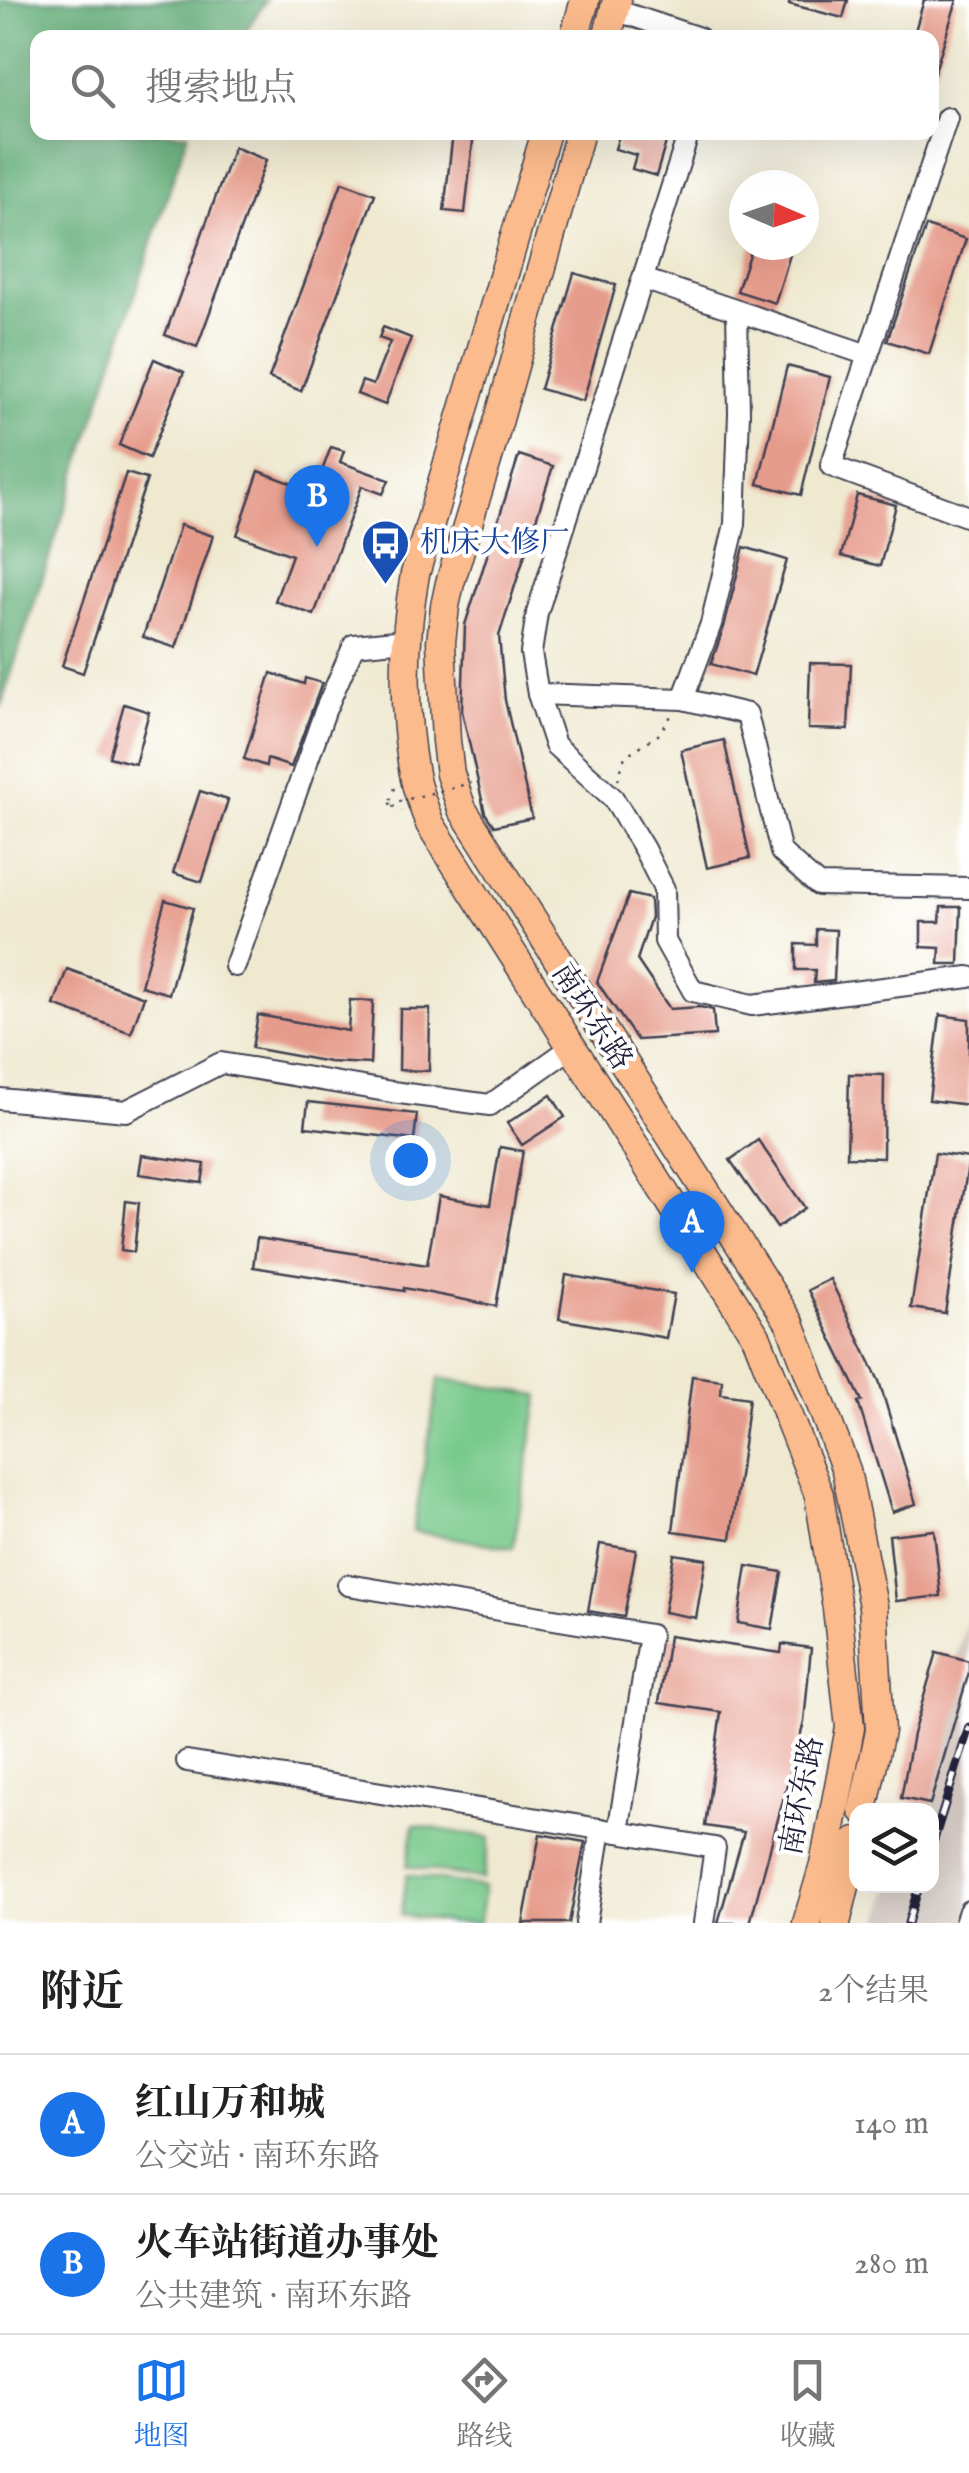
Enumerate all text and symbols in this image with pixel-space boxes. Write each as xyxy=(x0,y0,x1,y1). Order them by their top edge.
search box xyxy=(30,30,939,140)
icon: search xyxy=(65,58,120,113)
text: 搜索地点 xyxy=(145,66,297,114)
north arrow xyxy=(729,170,819,260)
pin: B xyxy=(284,464,350,547)
bus stop icon: 机床大修厂 xyxy=(359,518,411,586)
place label: 机床大修厂 xyxy=(420,525,570,563)
street label: 南环东路 xyxy=(542,956,640,1078)
your location xyxy=(385,1135,436,1186)
pin: A xyxy=(660,1190,724,1273)
street label: 南环东路 xyxy=(773,1733,833,1859)
map controls xyxy=(849,1803,939,1893)
button: layers xyxy=(849,1803,939,1893)
text: 附近 xyxy=(40,1967,124,2020)
text: 2个结果 xyxy=(818,1972,929,2013)
text: 红山万和城 xyxy=(135,2081,325,2129)
text: A xyxy=(62,2104,83,2145)
text: 140 m xyxy=(854,2104,929,2145)
text: 公交站 · 南环东路 xyxy=(135,2137,380,2178)
text: 火车站街道办事处 xyxy=(135,2221,439,2269)
text: B xyxy=(62,2244,83,2285)
text: 280 m xyxy=(854,2244,929,2285)
text: 公共建筑 · 南环东路 xyxy=(135,2277,412,2318)
tab: 地图 xyxy=(133,2353,190,2455)
tab: 路线 xyxy=(456,2353,513,2455)
tab: 收藏 xyxy=(779,2353,836,2455)

